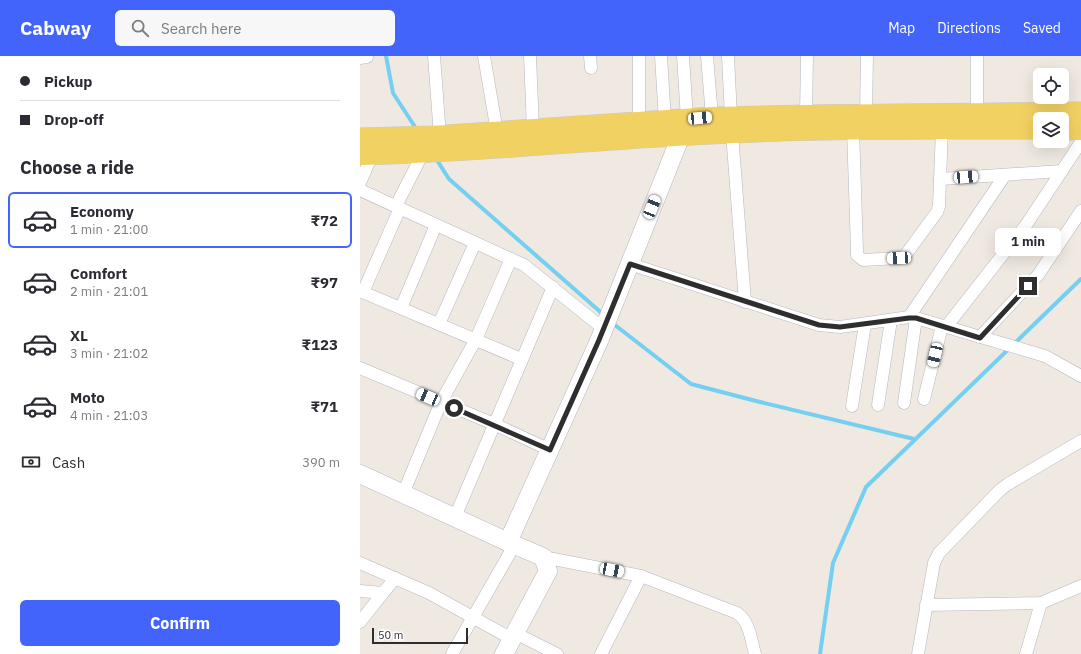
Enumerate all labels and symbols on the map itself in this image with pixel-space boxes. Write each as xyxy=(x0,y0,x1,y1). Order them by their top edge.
car xyxy=(688,111,712,125)
car xyxy=(954,170,978,184)
car xyxy=(642,194,662,220)
callout: 1 min xyxy=(995,228,1061,256)
car xyxy=(887,251,911,265)
route end xyxy=(1019,277,1037,295)
car xyxy=(926,342,944,368)
car xyxy=(415,387,441,407)
route start xyxy=(445,399,463,417)
car xyxy=(599,562,625,578)
scale bar xyxy=(372,626,468,645)

